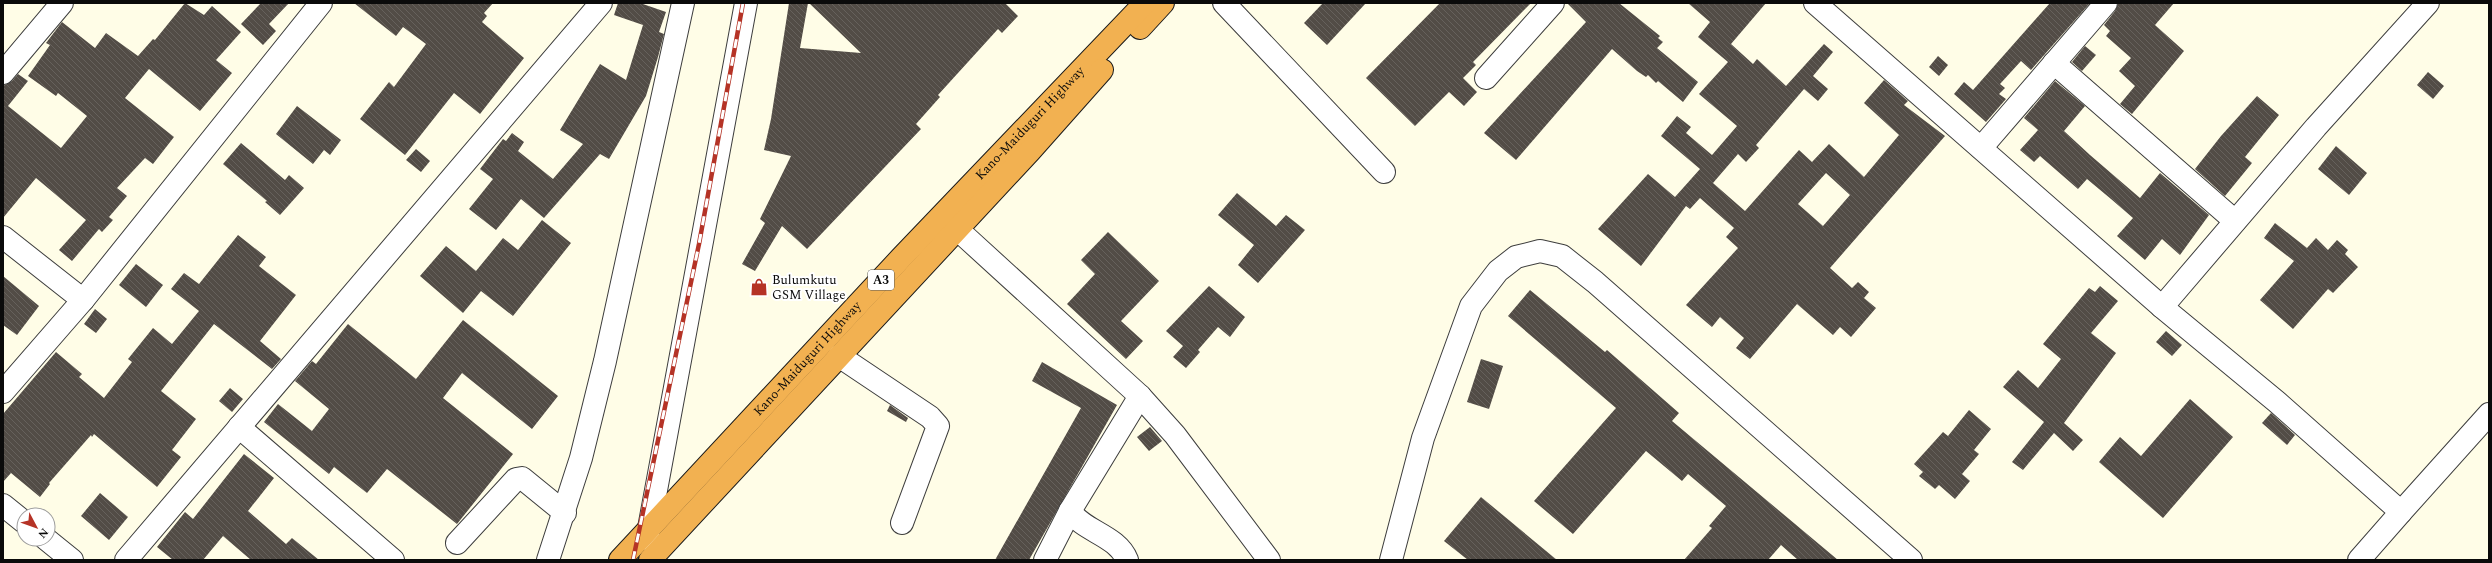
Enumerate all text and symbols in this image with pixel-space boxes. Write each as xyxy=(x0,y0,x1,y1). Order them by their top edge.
street label: Kano-Maiduguri Highway xyxy=(971,61,1090,185)
place label: Bulumkutu GSM Village xyxy=(772,270,846,305)
road number: A3 xyxy=(868,270,894,290)
shop icon: Bulumkutu GSM Village xyxy=(749,277,769,297)
street label: Kano-Maiduguri Highway xyxy=(749,296,867,421)
north arrow xyxy=(16,507,56,547)
text: N xyxy=(34,524,53,542)

